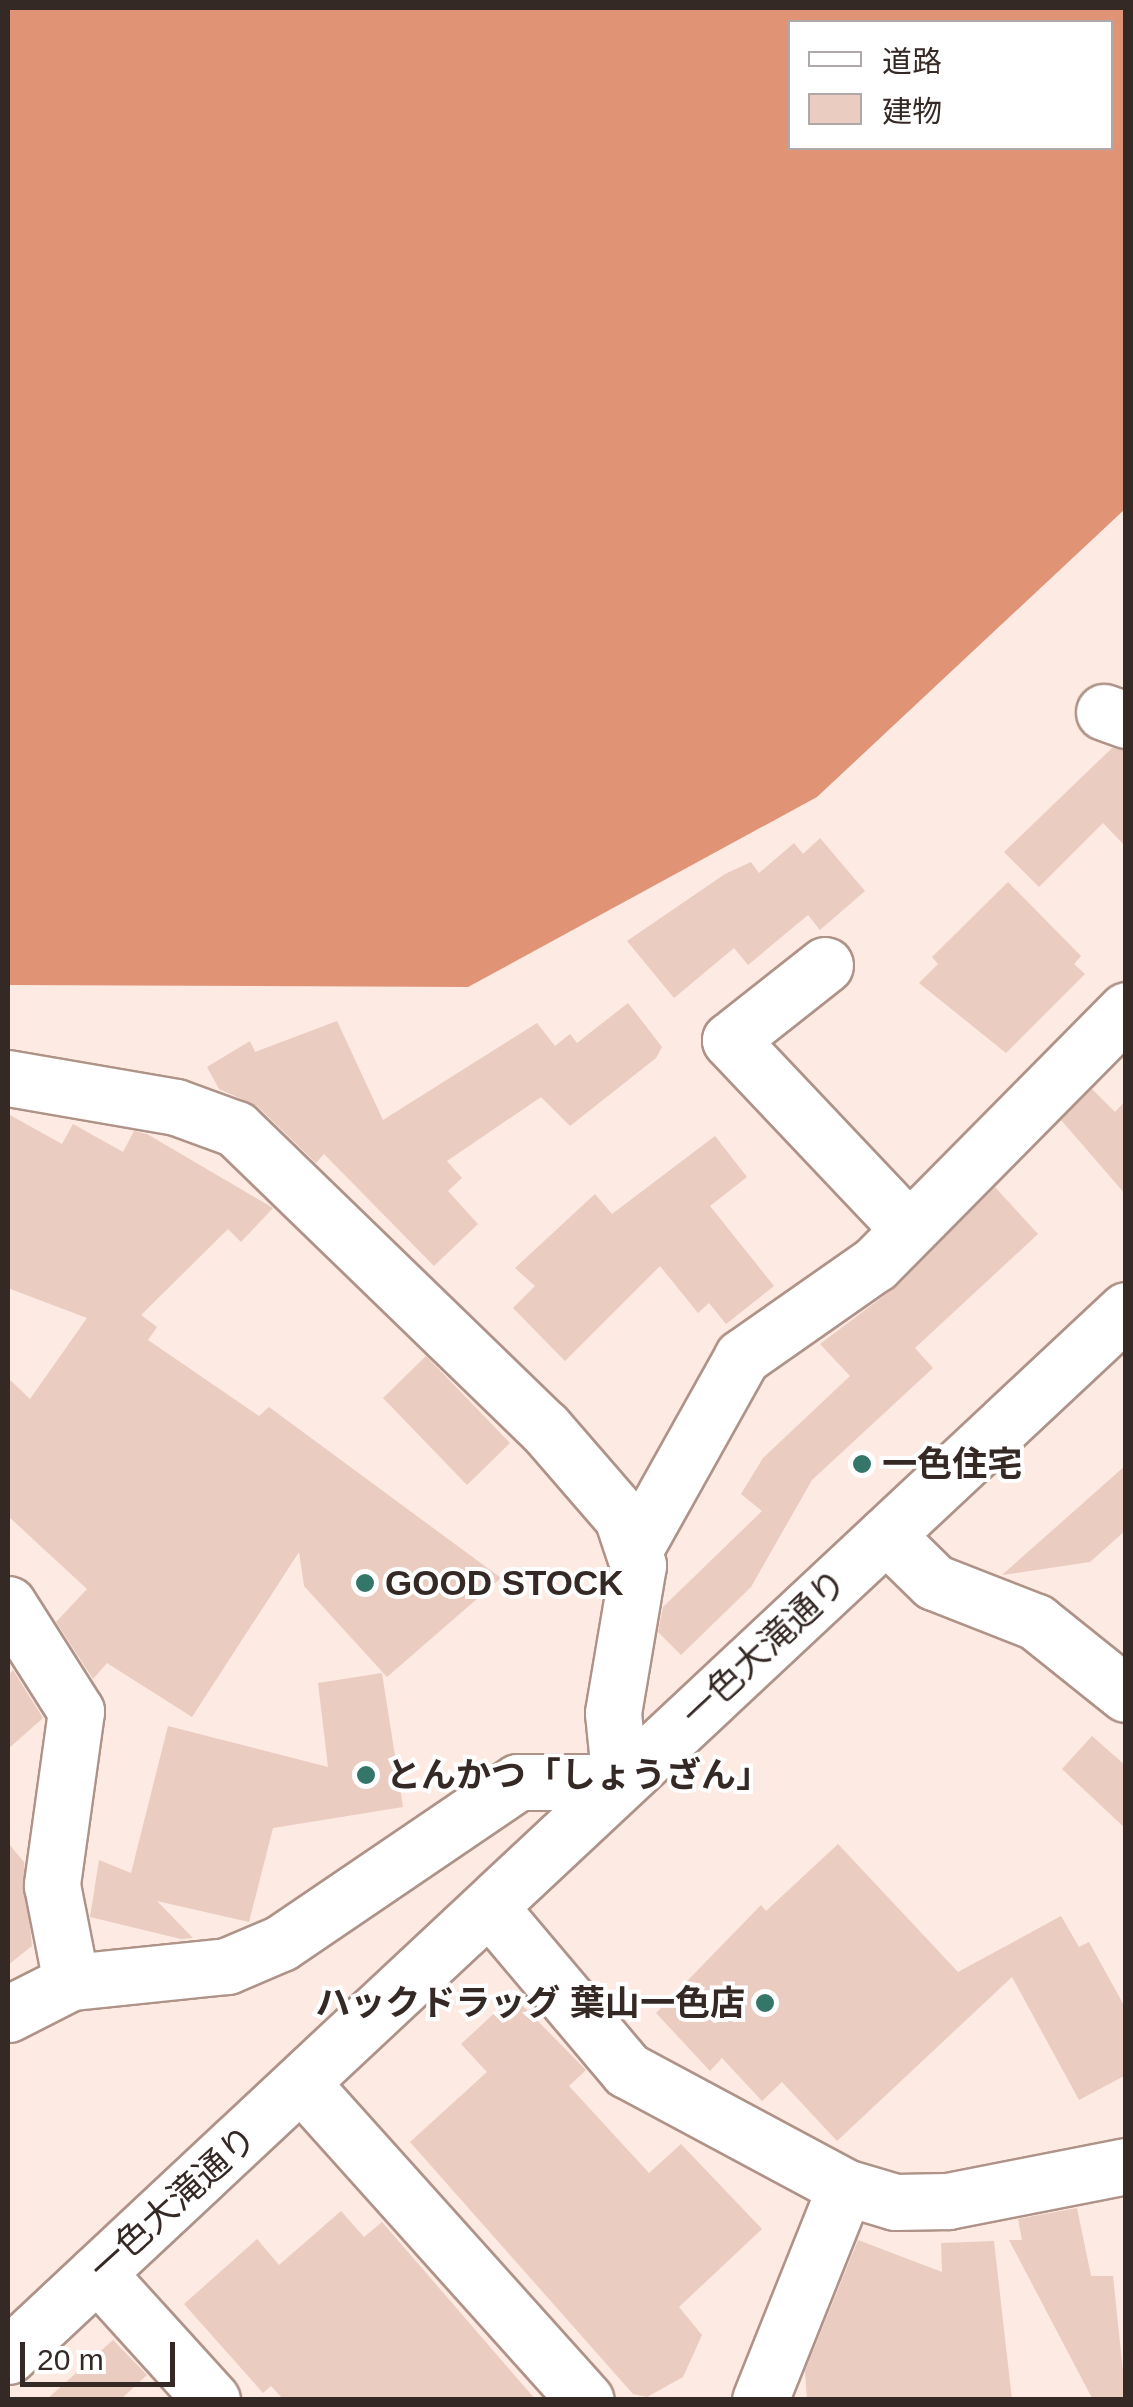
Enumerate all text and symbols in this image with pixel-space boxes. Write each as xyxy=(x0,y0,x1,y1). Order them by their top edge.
legend xyxy=(788,20,1113,150)
text: 道路 xyxy=(882,45,942,78)
text: 建物 xyxy=(882,95,942,128)
place label: 一色住宅 xyxy=(882,1443,1022,1485)
marker: 一色住宅 xyxy=(851,1453,873,1475)
street label: 一色大滝通り xyxy=(673,1561,855,1735)
place label: GOOD STOCK xyxy=(385,1562,624,1604)
marker: GOOD STOCK xyxy=(354,1572,376,1594)
place label: とんかつ「しょうざん」 xyxy=(386,1754,771,1796)
marker: とんかつ「しょうざん」 xyxy=(355,1764,377,1786)
place label: ハックドラッグ 葉山一色店 xyxy=(315,1982,745,2024)
marker: ハックドラッグ 葉山一色店 xyxy=(754,1992,776,2014)
street label: 一色大滝通り xyxy=(81,2117,265,2289)
scale bar xyxy=(25,2322,180,2384)
text: 20 m xyxy=(37,2343,104,2376)

